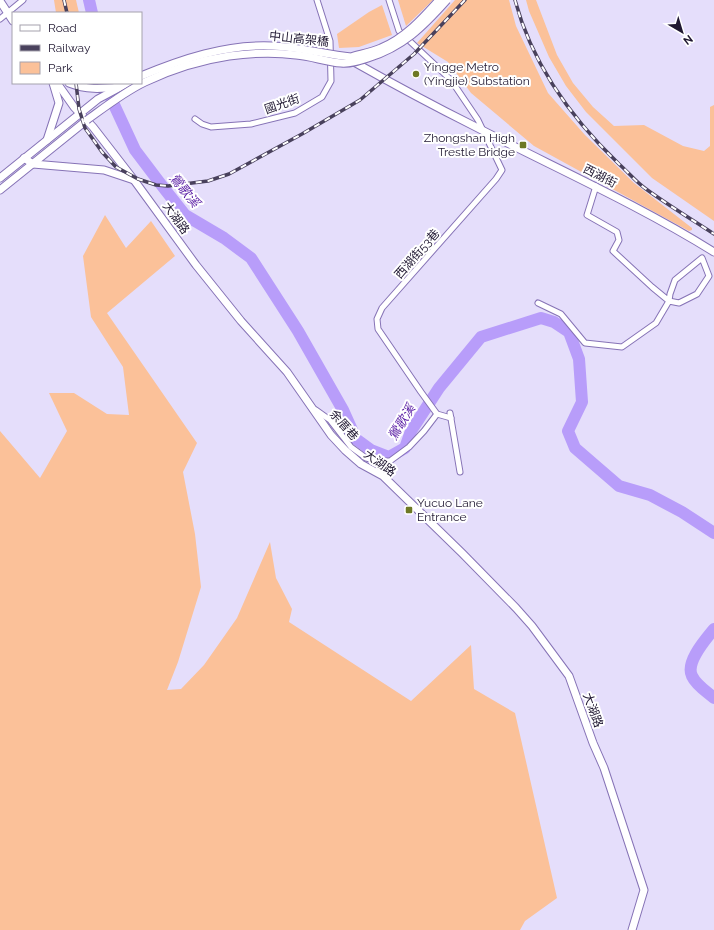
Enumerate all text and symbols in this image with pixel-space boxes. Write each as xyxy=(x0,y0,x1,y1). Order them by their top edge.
legend xyxy=(12,12,142,84)
north arrow xyxy=(662,12,702,52)
text: Road xyxy=(48,21,77,35)
street label: 中山高架橋 xyxy=(268,29,330,49)
text: N xyxy=(681,32,695,47)
text: Railway xyxy=(48,41,91,55)
place label: Yingge Metro (Yingjie) Substation xyxy=(424,60,530,88)
text: Park xyxy=(48,61,73,75)
marker: Yingge Metro (Yingjie) Substation xyxy=(411,69,421,79)
street label: 國光街 xyxy=(263,92,301,116)
place label: Zhongshan High Trestle Bridge xyxy=(424,131,515,159)
marker: Zhongshan High Trestle Bridge xyxy=(518,140,528,150)
street label: 西湖街 xyxy=(581,162,619,190)
water label: 鶯歌溪 xyxy=(166,171,204,212)
street label: 大湖路 xyxy=(160,199,192,237)
street label: 西湖街53巷 xyxy=(392,226,442,282)
water label: 鶯歌溪 xyxy=(385,400,419,443)
street label: 余厝巷 xyxy=(327,407,361,443)
street label: 大湖路 xyxy=(361,447,399,479)
place label: Yucuo Lane Entrance xyxy=(417,496,483,524)
marker: Yucuo Lane Entrance xyxy=(404,505,414,515)
street label: 大湖路 xyxy=(580,691,606,729)

